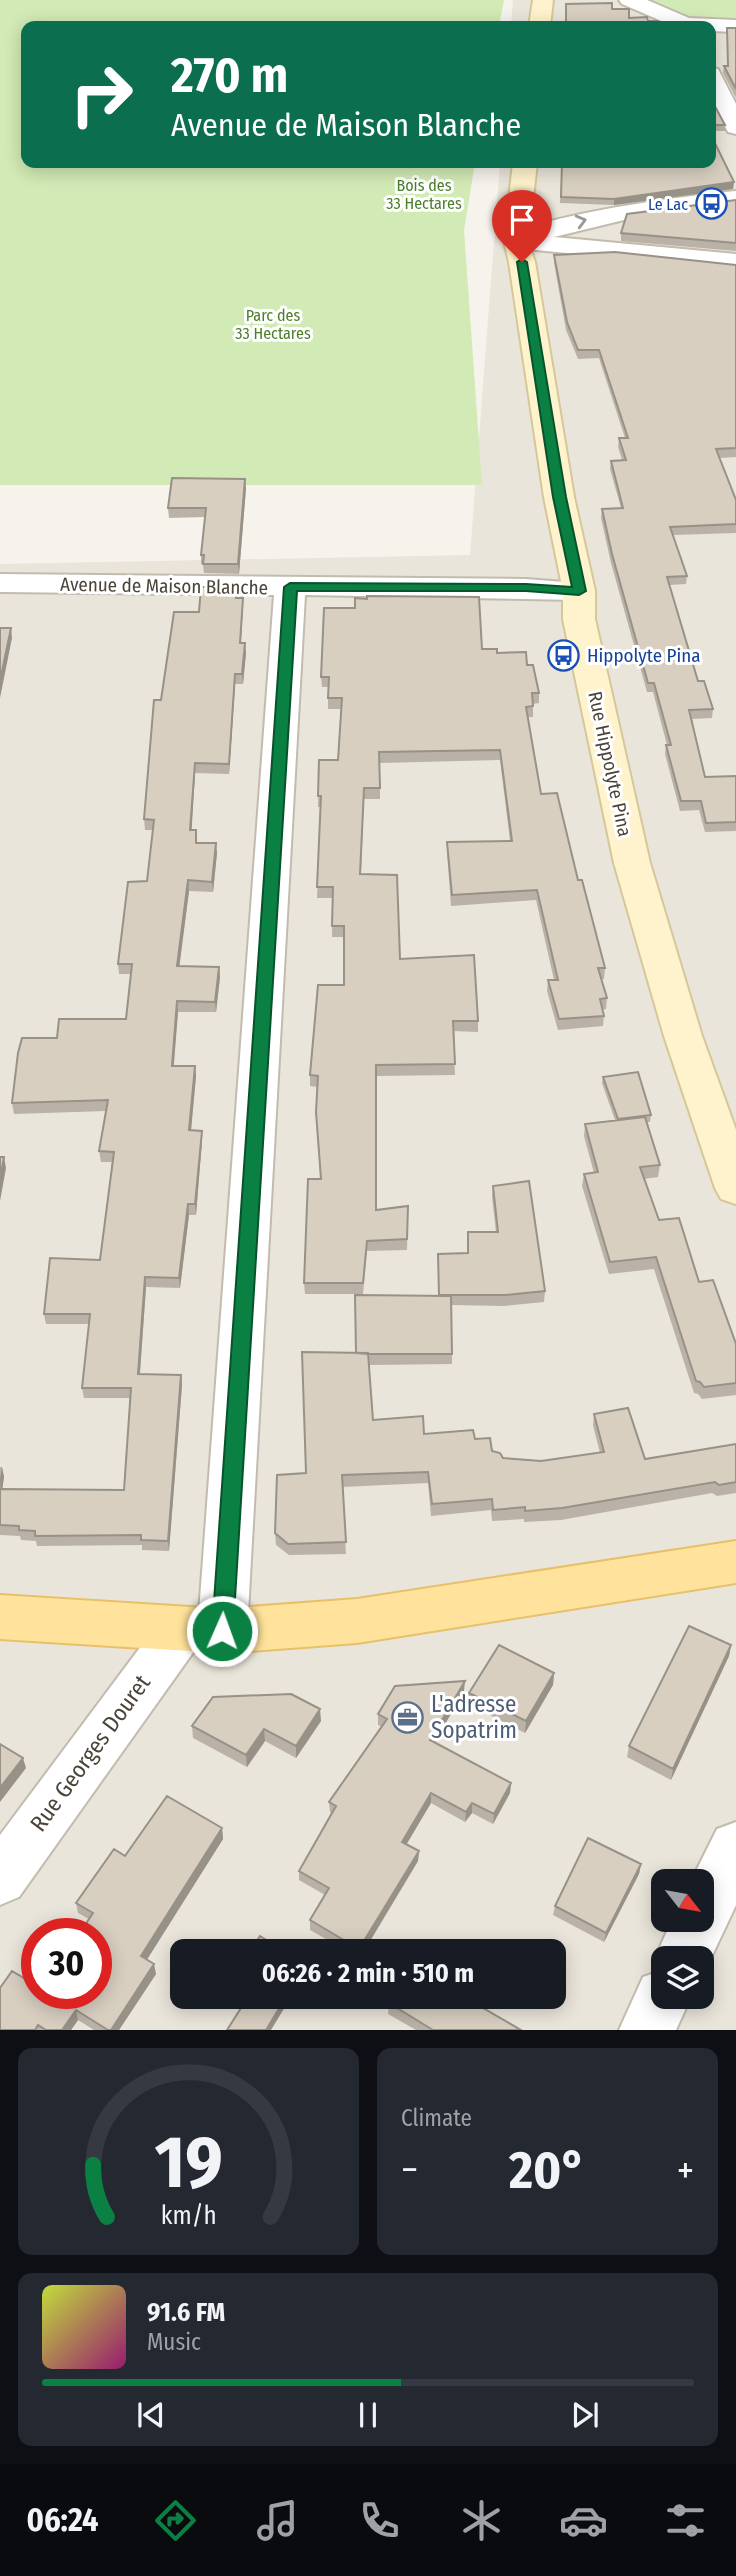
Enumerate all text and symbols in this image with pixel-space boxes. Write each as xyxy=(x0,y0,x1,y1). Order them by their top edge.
text: 270 m xyxy=(171,46,288,105)
icon: right xyxy=(56,49,147,140)
text: Avenue de Maison Blanche xyxy=(171,106,521,144)
park label: Bois des 33 Hectares xyxy=(386,176,462,213)
bus stop icon: Le Lac xyxy=(694,187,728,221)
pin xyxy=(492,190,552,262)
place label: Le Lac xyxy=(648,195,688,214)
icon: arrive xyxy=(503,201,541,239)
one-way arrow xyxy=(575,215,587,229)
park label: Parc des 33 Hectares xyxy=(235,306,311,343)
street label: Avenue de Maison Blanche xyxy=(60,573,268,599)
bus stop icon: Hippolyte Pina xyxy=(547,638,581,672)
place label: Hippolyte Pina xyxy=(587,644,701,667)
street label: Rue Hippolyte Pina xyxy=(583,689,637,839)
position arrow xyxy=(185,1594,259,1668)
street label: Rue Georges Douret xyxy=(24,1669,156,1837)
place label: L'adresse Sopatrim xyxy=(431,1690,517,1744)
office icon: L'adresse Sopatrim xyxy=(391,1700,425,1734)
north arrow xyxy=(651,1869,714,1932)
map controls xyxy=(651,1869,714,2009)
speed limit sign: 30 xyxy=(21,1918,112,2009)
button: layers xyxy=(651,1946,714,2009)
text: 06:26 · 2 min · 510 m xyxy=(262,1958,474,1989)
text: Climate xyxy=(401,2104,472,2132)
text: 19 xyxy=(154,2120,223,2207)
text: 20° xyxy=(509,2139,586,2202)
text: − xyxy=(401,2147,418,2193)
text: + xyxy=(677,2147,694,2193)
text: km/h xyxy=(161,2201,216,2231)
text: 91.6 FM xyxy=(147,2297,225,2328)
text: Music xyxy=(147,2328,201,2356)
icon: previous xyxy=(132,2396,170,2434)
icon: pause xyxy=(349,2396,387,2434)
icon: next xyxy=(566,2396,604,2434)
icon: directions xyxy=(151,2496,200,2545)
icon: music xyxy=(253,2496,302,2545)
icon: phone xyxy=(355,2496,404,2545)
icon: climate xyxy=(457,2496,506,2545)
icon: car xyxy=(559,2496,608,2545)
icon: filters xyxy=(661,2496,710,2545)
text: 06:24 xyxy=(26,2501,99,2539)

